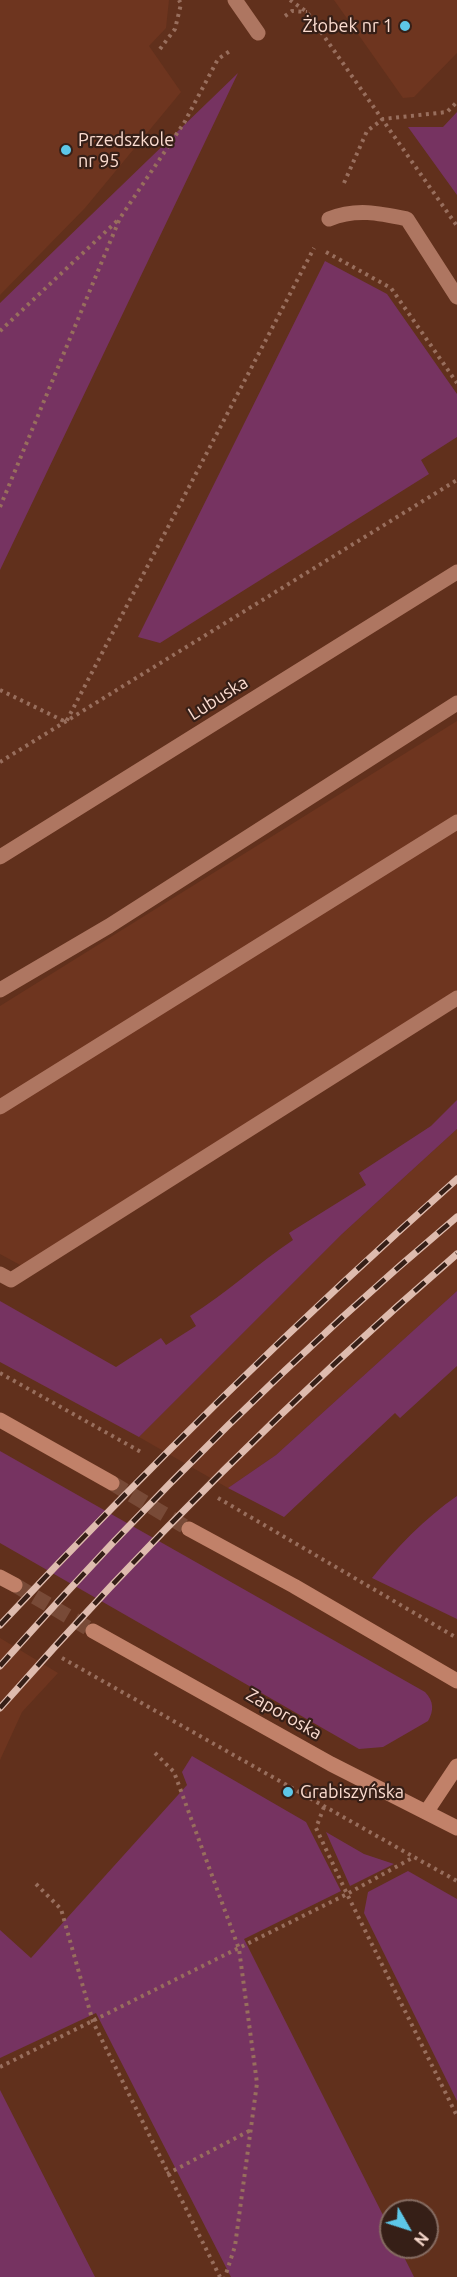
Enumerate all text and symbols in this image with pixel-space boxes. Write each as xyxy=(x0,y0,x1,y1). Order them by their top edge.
place label: Żłobek nr 1 xyxy=(302,15,393,37)
marker: Żłobek nr 1 xyxy=(398,19,412,33)
place label: Przedszkole nr 95 xyxy=(78,129,174,172)
marker: Przedszkole nr 95 xyxy=(59,143,73,157)
street label: Lubuska xyxy=(184,671,252,725)
street label: Zaporoska xyxy=(242,1684,326,1744)
place label: Grabiszyńska xyxy=(300,1781,404,1803)
marker: Grabiszyńska xyxy=(281,1785,295,1799)
north arrow xyxy=(379,2199,439,2259)
text: N xyxy=(411,2229,432,2249)

